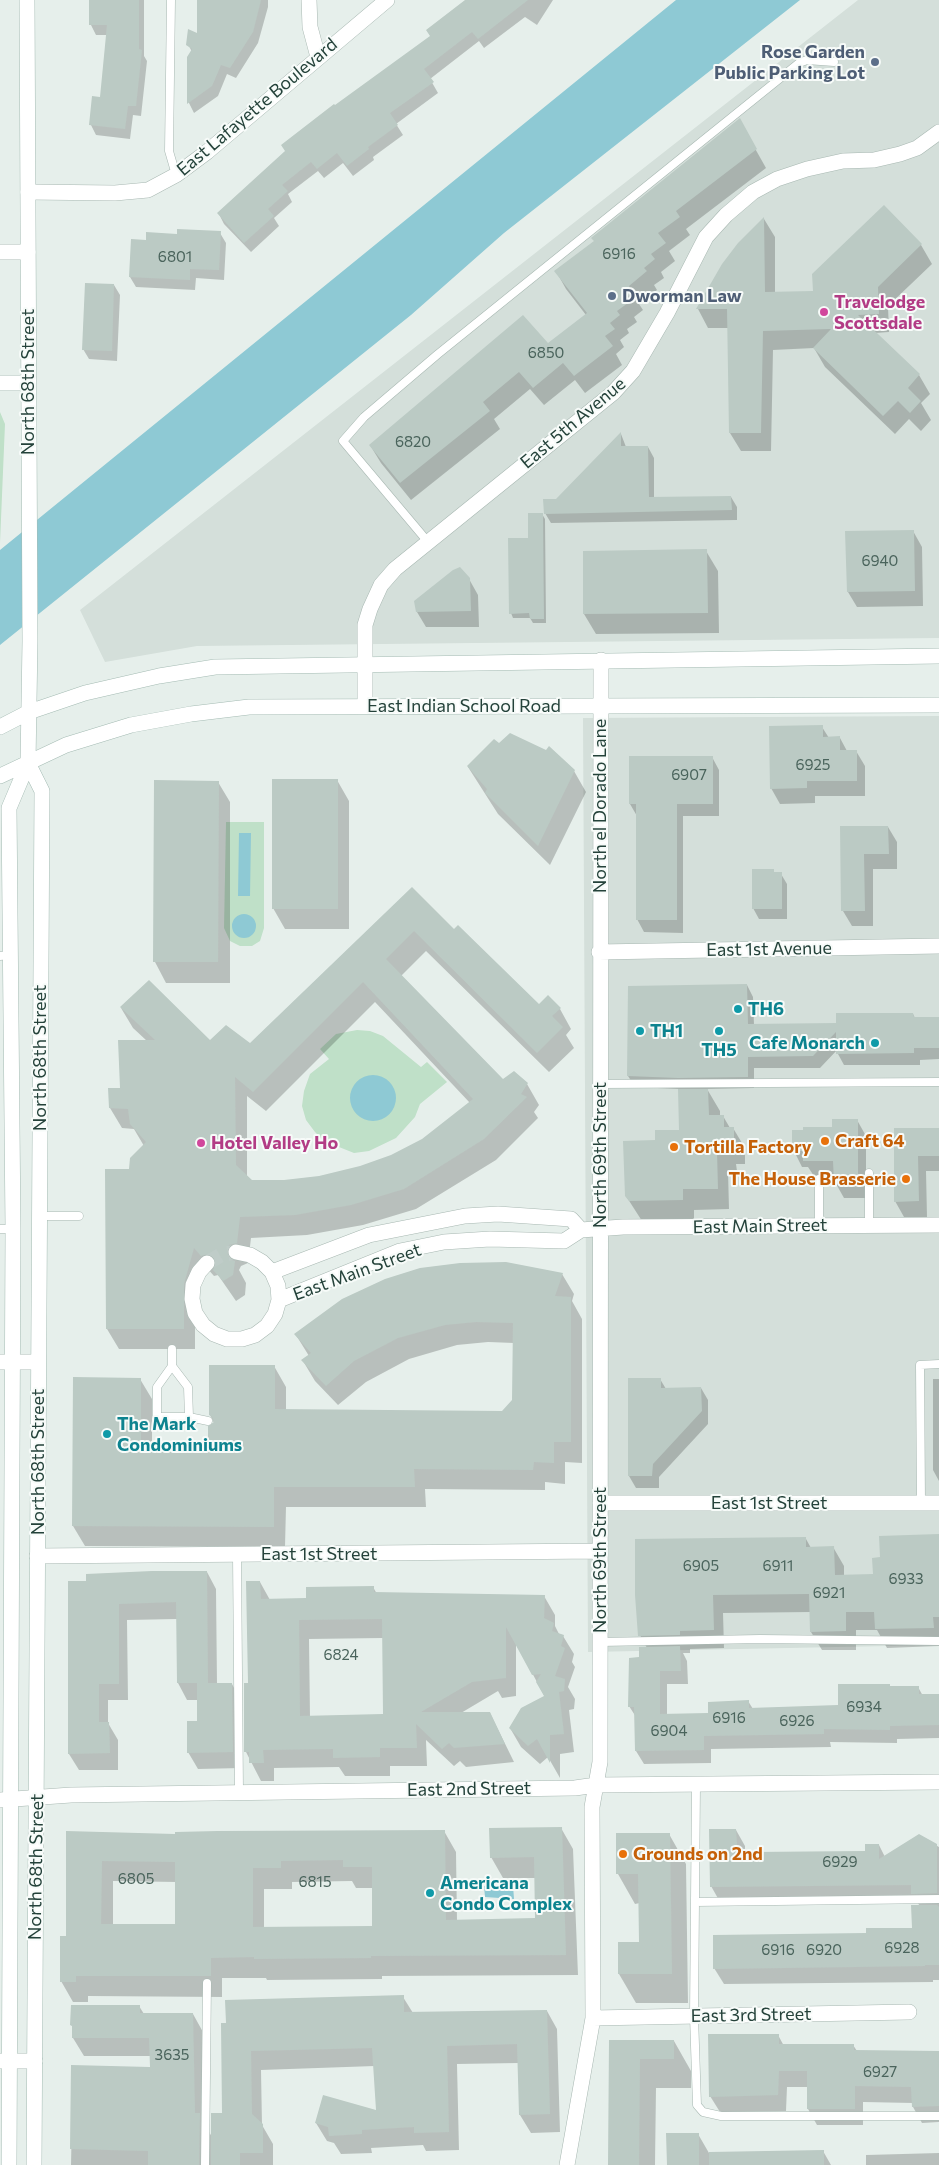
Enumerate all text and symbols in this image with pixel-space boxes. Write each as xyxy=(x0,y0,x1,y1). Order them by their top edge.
street label: East Lafayette Boulevard xyxy=(172,34,342,180)
place label: Rose Garden Public Parking Lot xyxy=(714,41,865,84)
marker: Rose Garden Public Parking Lot xyxy=(869,56,881,68)
house number: 6916 xyxy=(602,245,636,263)
house number: 6801 xyxy=(158,248,192,266)
place label: Dworman Law xyxy=(622,285,742,307)
marker: Dworman Law xyxy=(606,290,618,302)
place label: Travelodge Scottsdale xyxy=(834,291,925,334)
marker: Travelodge Scottsdale xyxy=(818,306,830,318)
street label: North 68th Street xyxy=(17,309,39,455)
house number: 6850 xyxy=(528,344,564,362)
street label: East 5th Avenue xyxy=(516,373,630,473)
house number: 6820 xyxy=(395,433,431,451)
house number: 6940 xyxy=(862,552,898,570)
street label: East Indian School Road xyxy=(367,695,561,717)
street label: North el Dorado Lane xyxy=(589,719,611,893)
house number: 6925 xyxy=(796,756,830,774)
house number: 6907 xyxy=(671,766,707,784)
street label: East 1st Avenue xyxy=(706,937,832,961)
street label: North 68th Street xyxy=(29,985,51,1131)
place label: TH6 xyxy=(748,998,784,1020)
marker: TH6 xyxy=(732,1003,744,1015)
place label: TH1 xyxy=(650,1020,683,1042)
marker: TH1 xyxy=(634,1025,646,1037)
marker: TH5 xyxy=(713,1025,725,1037)
place label: Cafe Monarch xyxy=(749,1032,865,1054)
marker: Cafe Monarch xyxy=(869,1037,881,1049)
place label: TH5 xyxy=(701,1039,737,1061)
street label: North 69th Street xyxy=(589,1082,611,1228)
place label: Craft 64 xyxy=(835,1130,905,1152)
place label: Hotel Valley Ho xyxy=(211,1132,338,1154)
marker: Craft 64 xyxy=(819,1135,831,1147)
place label: Tortilla Factory xyxy=(684,1136,812,1158)
marker: Hotel Valley Ho xyxy=(195,1137,207,1149)
marker: Tortilla Factory xyxy=(668,1141,680,1153)
place label: The House Brasserie xyxy=(728,1168,896,1190)
marker: The House Brasserie xyxy=(900,1173,912,1185)
street label: East Main Street xyxy=(692,1214,828,1238)
street label: East Main Street xyxy=(290,1239,424,1305)
street label: North 68th Street xyxy=(27,1389,49,1535)
place label: The Mark Condominiums xyxy=(117,1413,242,1456)
marker: The Mark Condominiums xyxy=(101,1428,113,1440)
street label: North 69th Street xyxy=(589,1487,611,1633)
street label: East 1st Street xyxy=(711,1492,827,1514)
street label: East 1st Street xyxy=(261,1543,377,1565)
house number: 6905 xyxy=(683,1557,719,1575)
house number: 6911 xyxy=(763,1557,793,1575)
house number: 6933 xyxy=(888,1570,924,1588)
house number: 6921 xyxy=(813,1584,845,1602)
house number: 6824 xyxy=(323,1646,359,1664)
house number: 6934 xyxy=(846,1698,882,1716)
house number: 6916 xyxy=(712,1709,746,1727)
house number: 6926 xyxy=(779,1712,815,1730)
house number: 6904 xyxy=(651,1722,687,1740)
street label: East 2nd Street xyxy=(407,1777,531,1801)
street label: North 68th Street xyxy=(24,1794,48,1940)
place label: Grounds on 2nd xyxy=(633,1843,763,1865)
marker: Grounds on 2nd xyxy=(617,1848,629,1860)
house number: 6929 xyxy=(822,1853,858,1871)
house number: 6805 xyxy=(118,1870,154,1888)
place label: Americana Condo Complex xyxy=(440,1872,572,1915)
house number: 6815 xyxy=(298,1873,332,1891)
marker: Americana Condo Complex xyxy=(424,1887,436,1899)
house number: 6928 xyxy=(884,1939,920,1957)
house number: 6916 xyxy=(761,1941,795,1959)
house number: 6920 xyxy=(806,1941,842,1959)
street label: East 3rd Street xyxy=(690,2003,812,2027)
house number: 3635 xyxy=(155,2046,189,2064)
house number: 6927 xyxy=(863,2063,897,2081)

